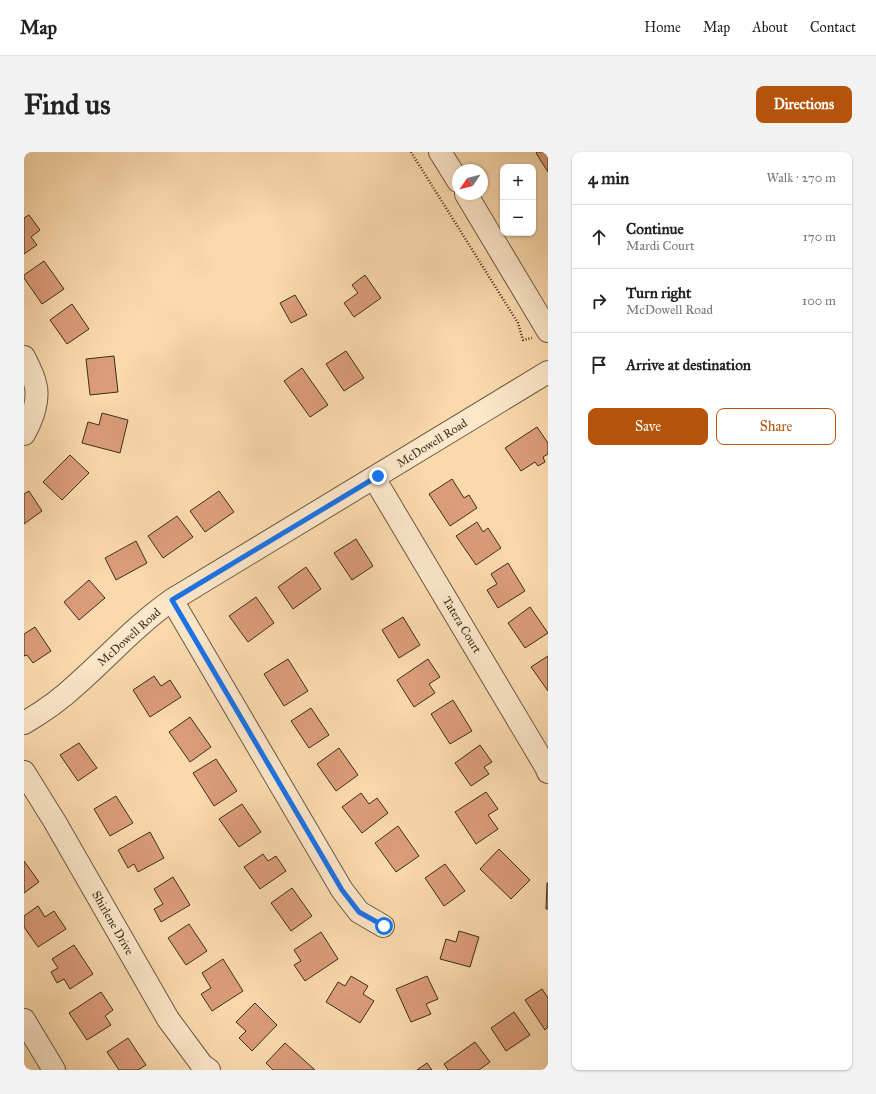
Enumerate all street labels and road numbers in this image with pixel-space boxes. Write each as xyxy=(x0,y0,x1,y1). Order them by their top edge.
street label: McDowell Road xyxy=(394,416,470,470)
street label: Tatera Court xyxy=(440,594,485,656)
street label: McDowell Road xyxy=(95,605,163,669)
street label: Shirlene Drive xyxy=(89,889,137,957)

